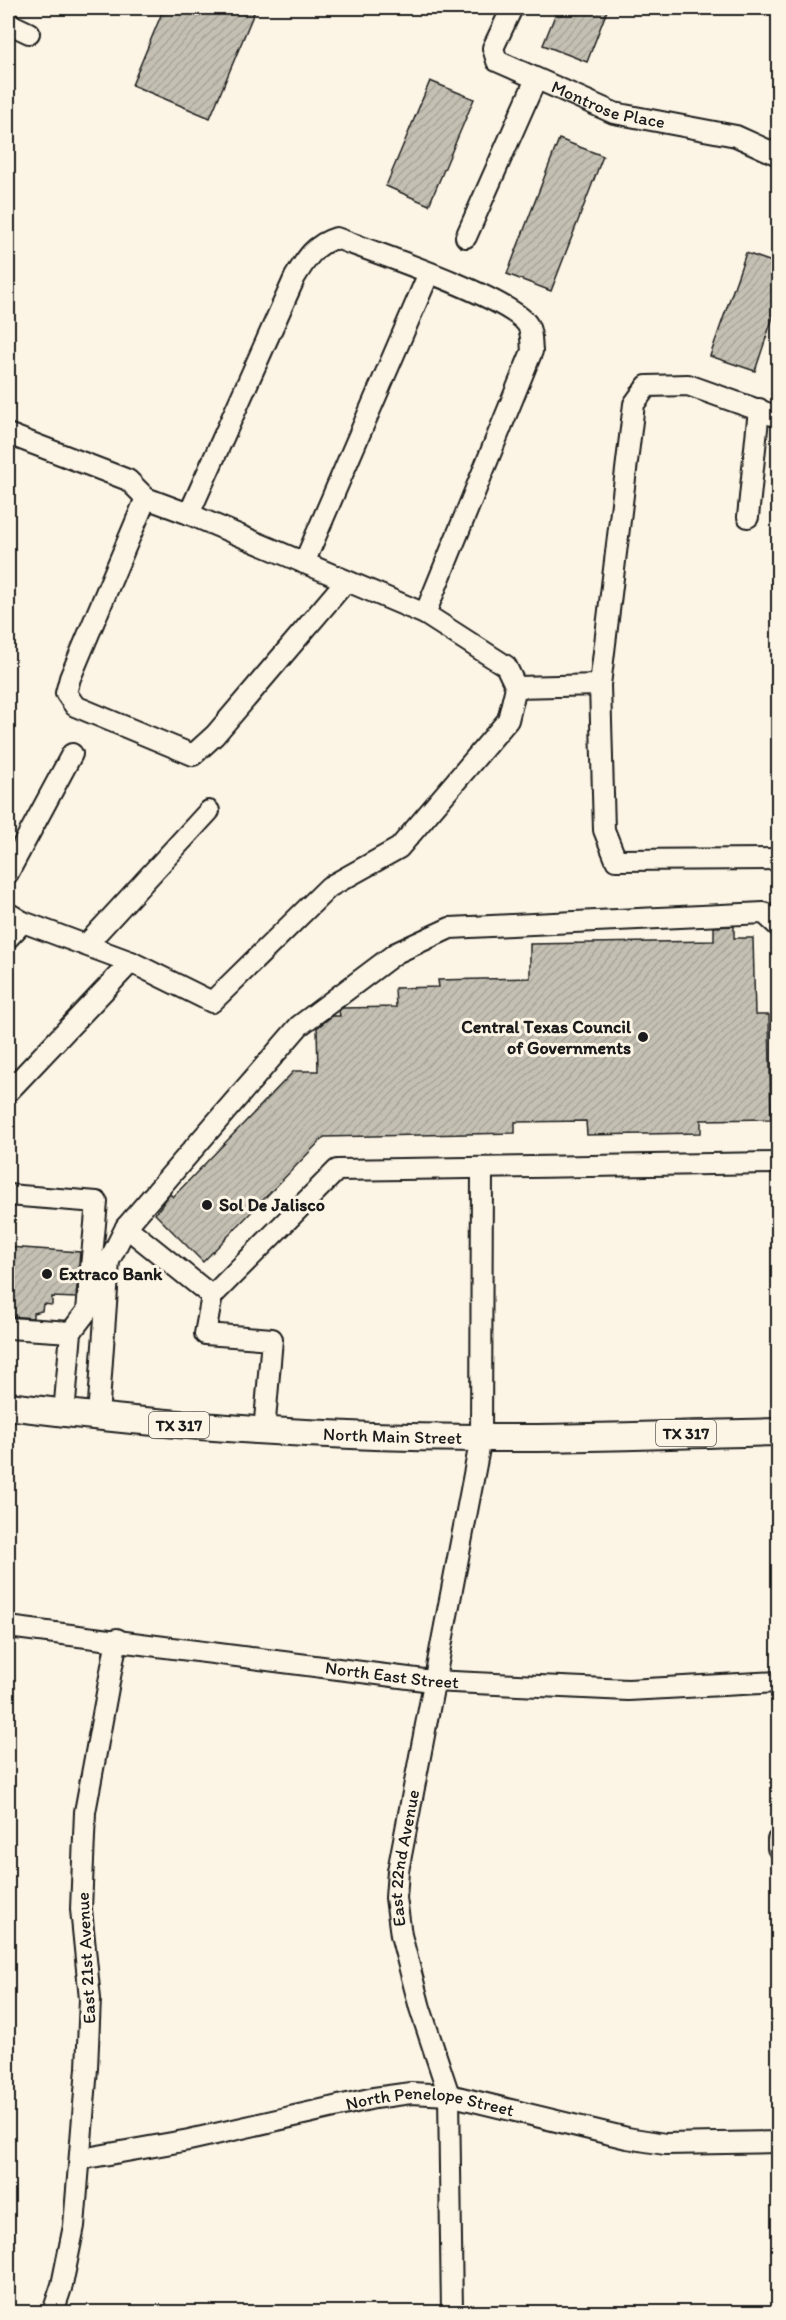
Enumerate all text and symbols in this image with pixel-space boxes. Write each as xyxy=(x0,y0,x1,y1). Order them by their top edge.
street label: Montrose Place xyxy=(548,76,667,133)
place label: Central Texas Council of Governments xyxy=(461,1016,632,1059)
marker: Central Texas Council of Governments xyxy=(636,1030,650,1044)
place label: Sol De Jalisco xyxy=(219,1194,325,1216)
marker: Sol De Jalisco xyxy=(200,1198,214,1212)
place label: Extraco Bank xyxy=(59,1263,163,1285)
marker: Extraco Bank xyxy=(40,1267,54,1281)
road number: TX 317 xyxy=(149,1412,209,1438)
road number: TX 317 xyxy=(656,1420,716,1446)
street label: North Main Street xyxy=(323,1423,462,1449)
street label: North East Street xyxy=(324,1656,460,1693)
street label: East 22nd Avenue xyxy=(385,1788,424,1928)
street label: East 21st Avenue xyxy=(72,1892,100,2024)
street label: North Penelope Street xyxy=(343,2082,517,2121)

